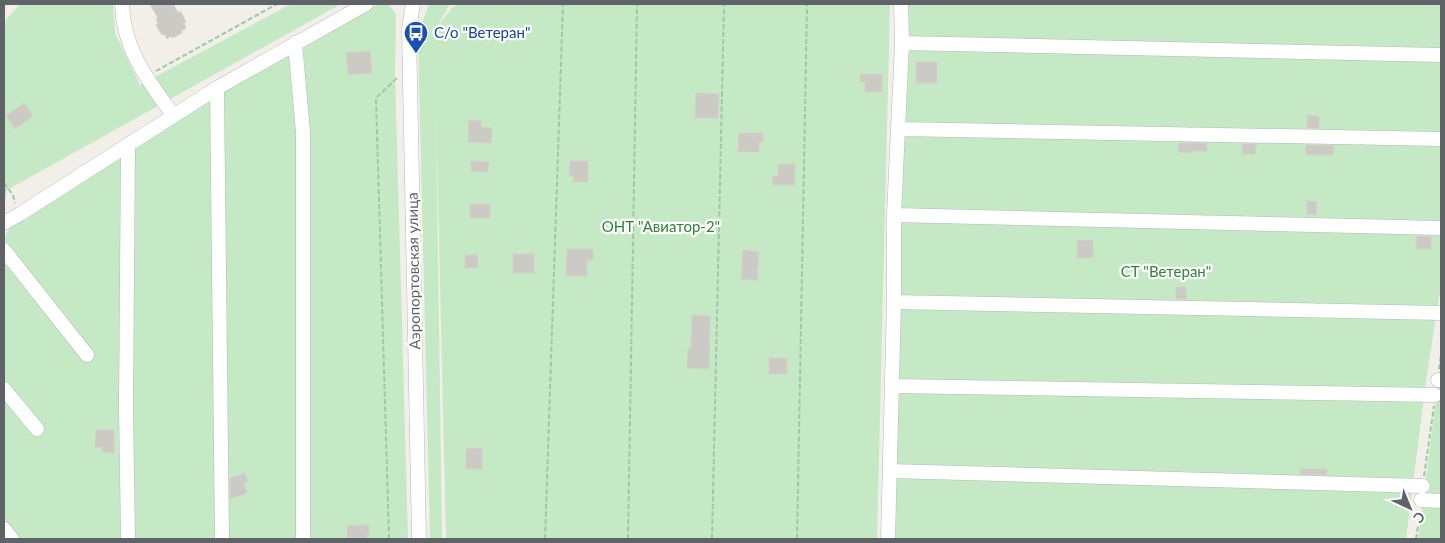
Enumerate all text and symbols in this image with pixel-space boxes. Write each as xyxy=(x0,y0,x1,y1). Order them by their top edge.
bus stop icon: С/о "Ветеран" xyxy=(403,20,429,54)
place label: С/о "Ветеран" xyxy=(434,23,530,41)
street label: Аэропортовская улица xyxy=(403,192,423,350)
park label: ОНТ "Авиатор-2" xyxy=(602,217,720,235)
park label: СТ "Ветеран" xyxy=(1121,262,1211,280)
north arrow xyxy=(1385,483,1435,533)
text: С xyxy=(1410,508,1429,528)

